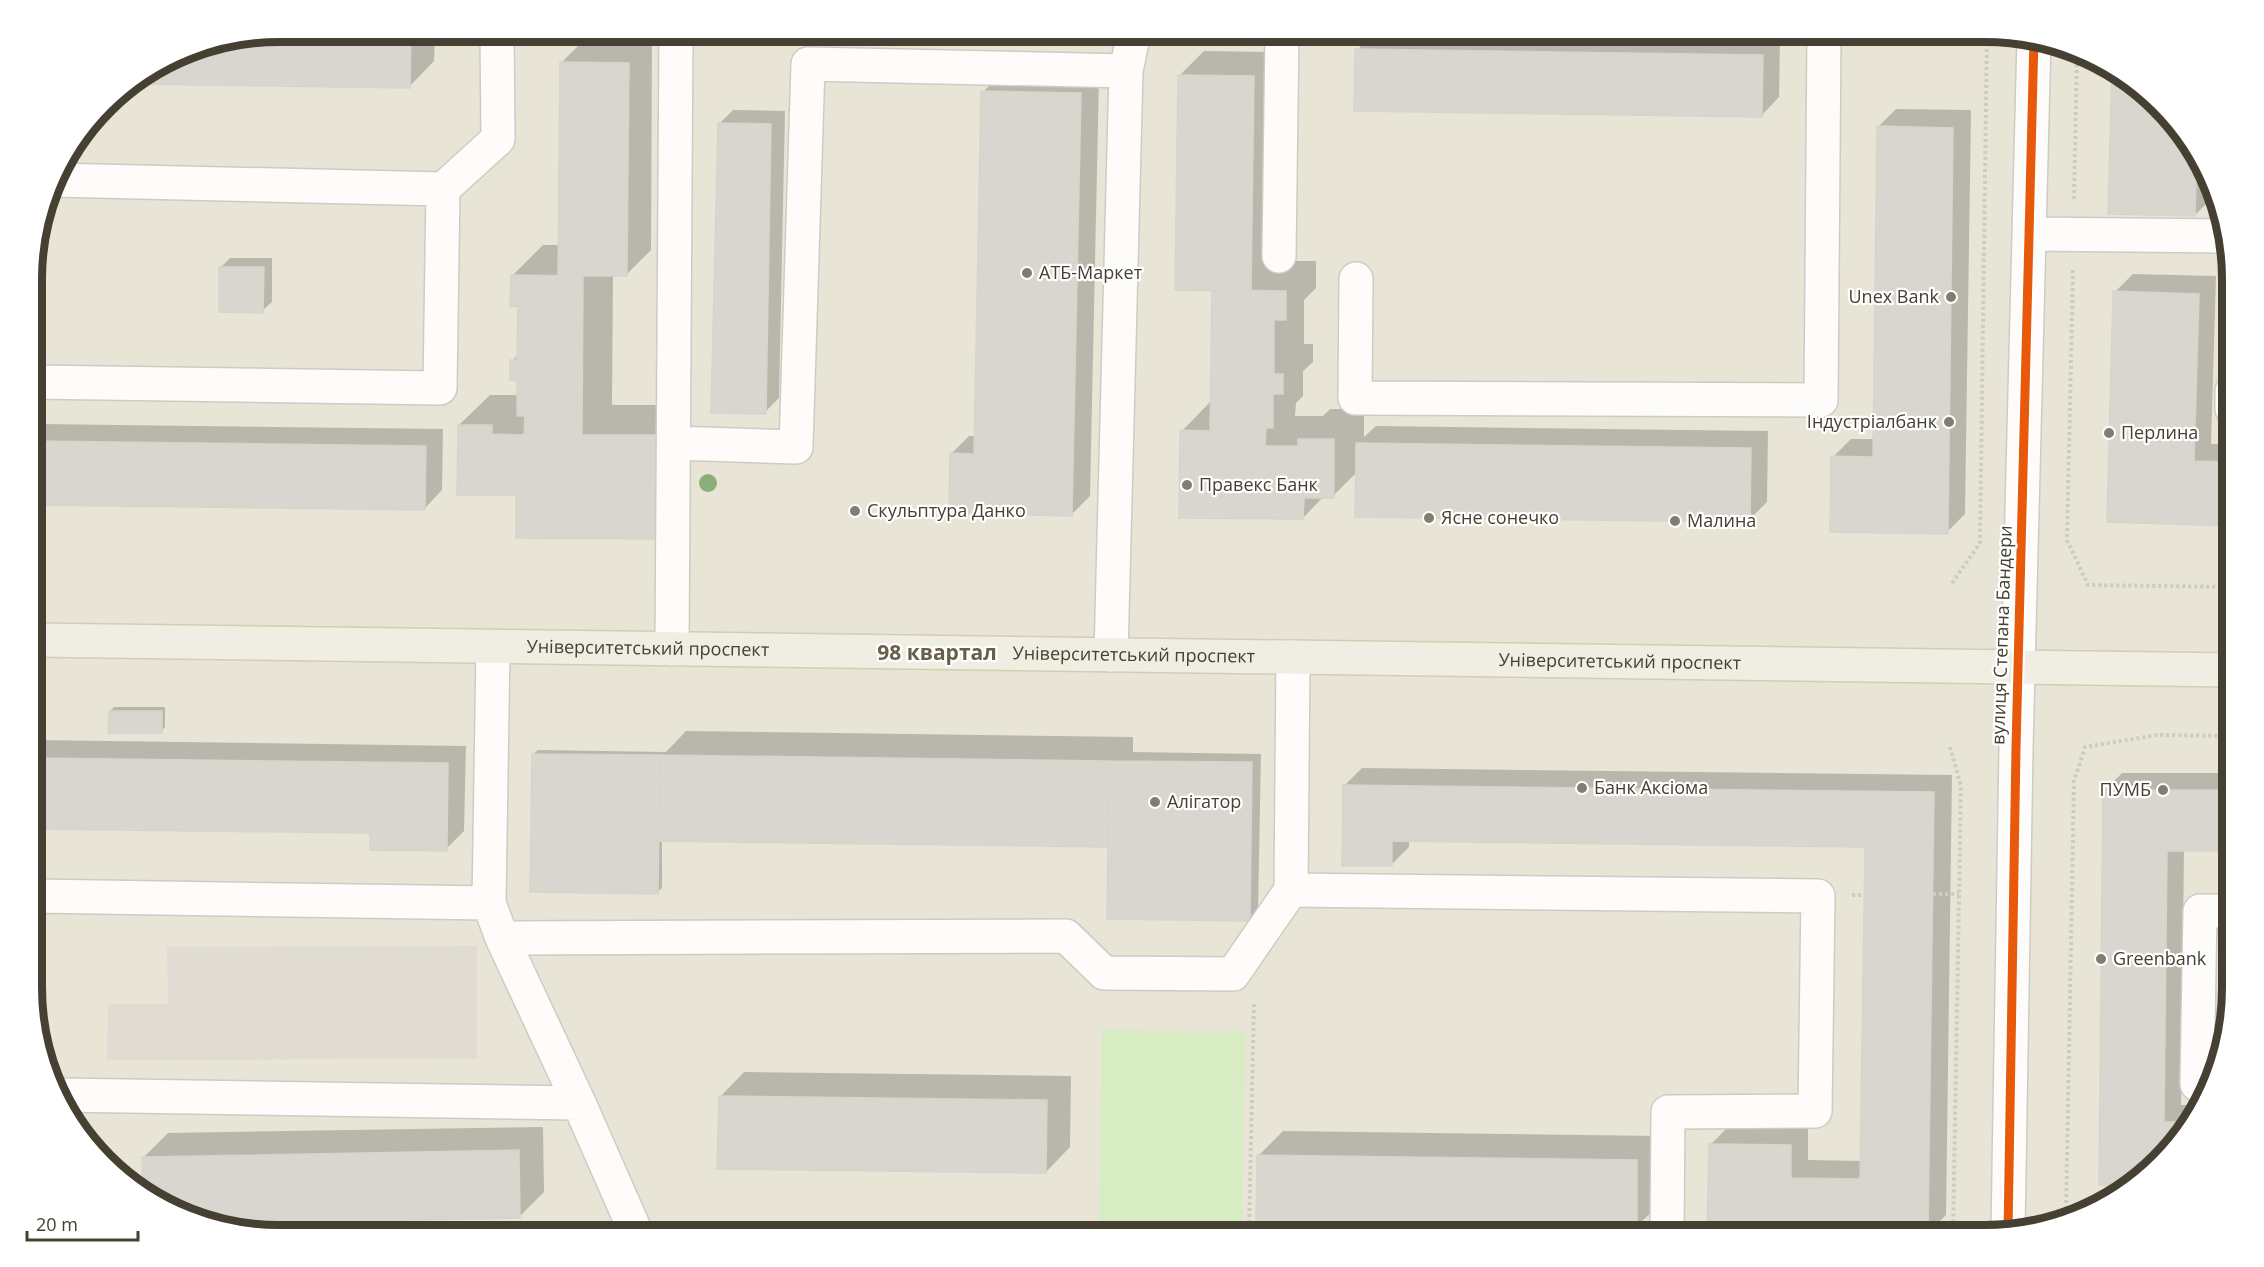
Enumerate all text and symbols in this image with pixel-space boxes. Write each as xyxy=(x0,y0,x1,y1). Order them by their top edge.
place label: АТБ-Маркет xyxy=(1039,260,1143,284)
marker: АТБ-Маркет xyxy=(1020,266,1034,280)
place label: Unex Bank xyxy=(1849,284,1940,308)
marker: Unex Bank xyxy=(1944,290,1958,304)
place label: Індустріалбанк xyxy=(1807,409,1938,433)
marker: Індустріалбанк xyxy=(1942,415,1956,429)
place label: Перлина xyxy=(2121,420,2198,444)
marker: Перлина xyxy=(2102,426,2116,440)
place label: Правекс Банк xyxy=(1199,472,1319,496)
marker: Правекс Банк xyxy=(1180,478,1194,492)
place label: Скульптура Данко xyxy=(867,498,1026,522)
marker: Скульптура Данко xyxy=(848,504,862,518)
place label: Ясне сонечко xyxy=(1441,505,1559,529)
place label: Малина xyxy=(1687,508,1756,532)
marker: Ясне сонечко xyxy=(1422,511,1436,525)
marker: Малина xyxy=(1668,514,1682,528)
street label: вулиця Степана Бандери xyxy=(1985,525,2017,745)
street label: Університетський проспект xyxy=(527,634,770,661)
district label: 98 квартал xyxy=(877,638,997,666)
street label: Університетський проспект xyxy=(1012,640,1256,668)
street label: Університетський проспект xyxy=(1498,647,1742,674)
place label: Банк Аксіома xyxy=(1594,775,1708,799)
place label: ПУМБ xyxy=(2100,777,2151,801)
marker: Банк Аксіома xyxy=(1575,781,1589,795)
marker: ПУМБ xyxy=(2156,783,2170,797)
place label: Алігатор xyxy=(1167,789,1241,813)
marker: Алігатор xyxy=(1148,795,1162,809)
place label: Greenbank xyxy=(2113,946,2207,970)
marker: Greenbank xyxy=(2094,952,2108,966)
scale bar xyxy=(27,1204,138,1242)
text: 20 m xyxy=(36,1212,78,1236)

